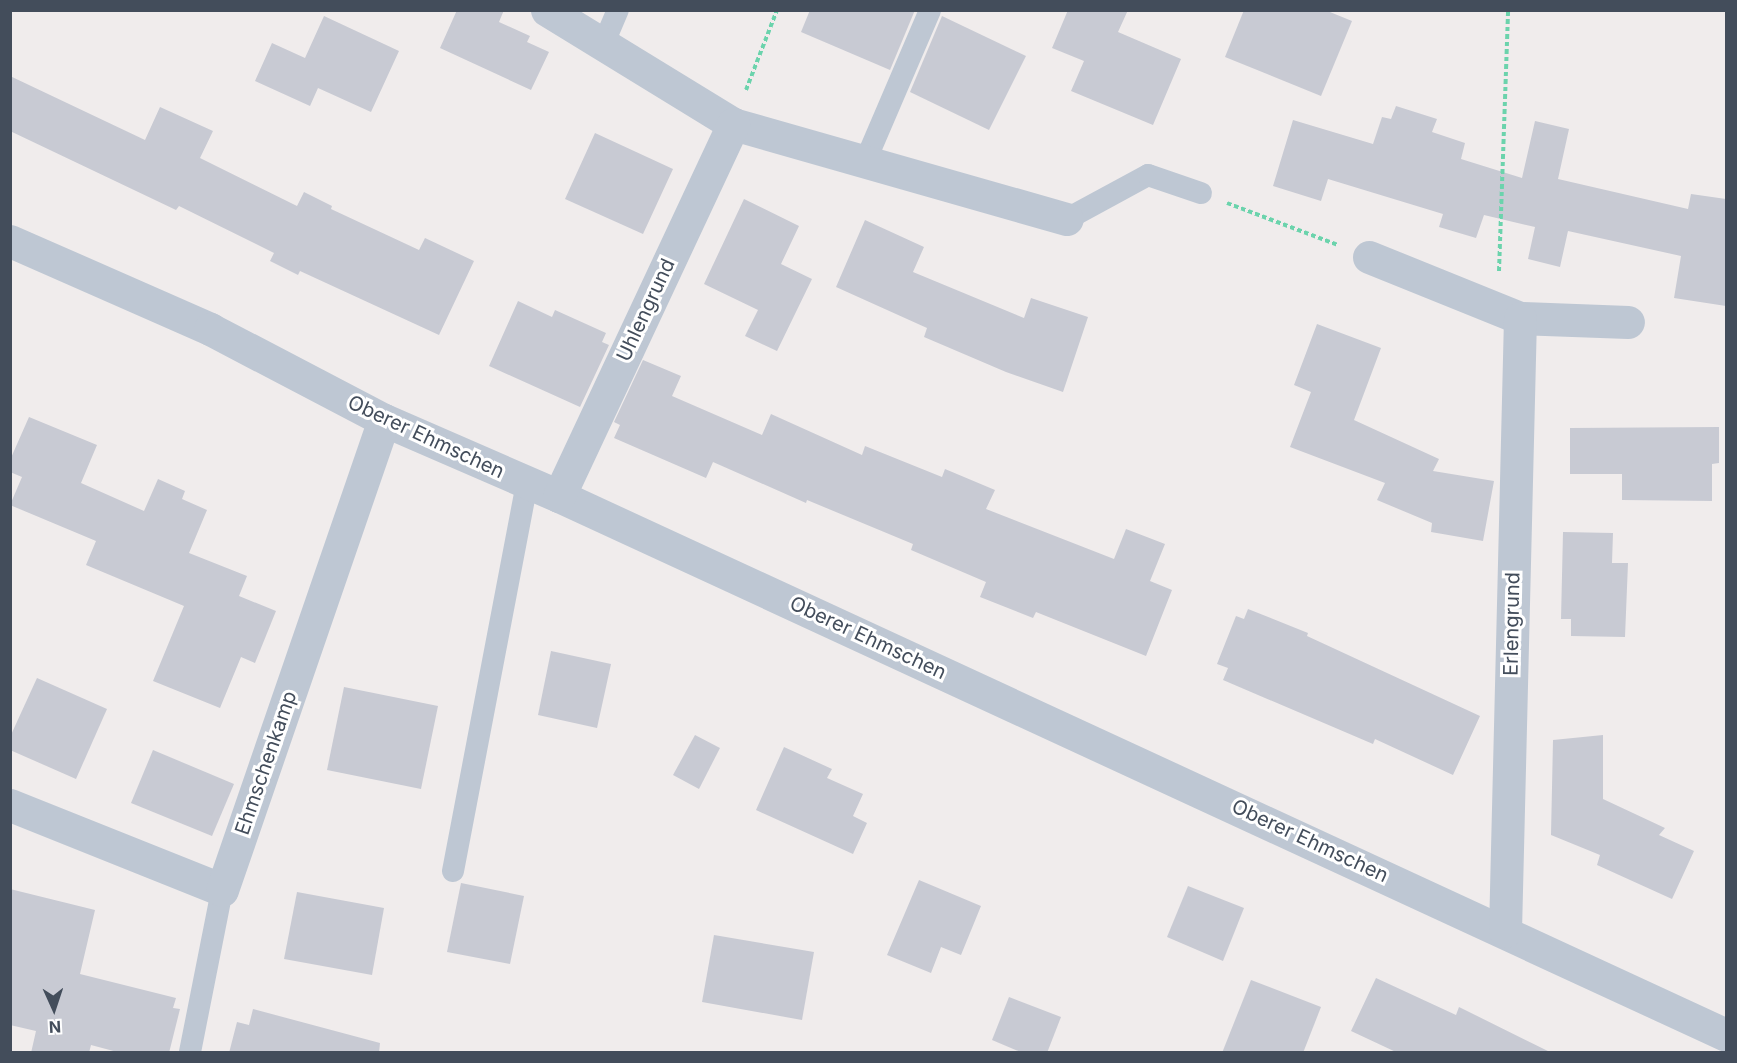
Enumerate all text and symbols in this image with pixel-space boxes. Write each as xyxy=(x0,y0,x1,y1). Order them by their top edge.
street label: Uhlengrund xyxy=(612,255,680,365)
street label: Oberer Ehmschen xyxy=(344,390,508,484)
street label: Erlengrund xyxy=(1499,572,1525,676)
street label: Oberer Ehmschen xyxy=(786,591,950,685)
street label: Ehmschenkamp xyxy=(230,688,302,838)
street label: Oberer Ehmschen xyxy=(1228,794,1392,888)
north arrow xyxy=(24,979,84,1039)
text: N xyxy=(48,1017,62,1037)

